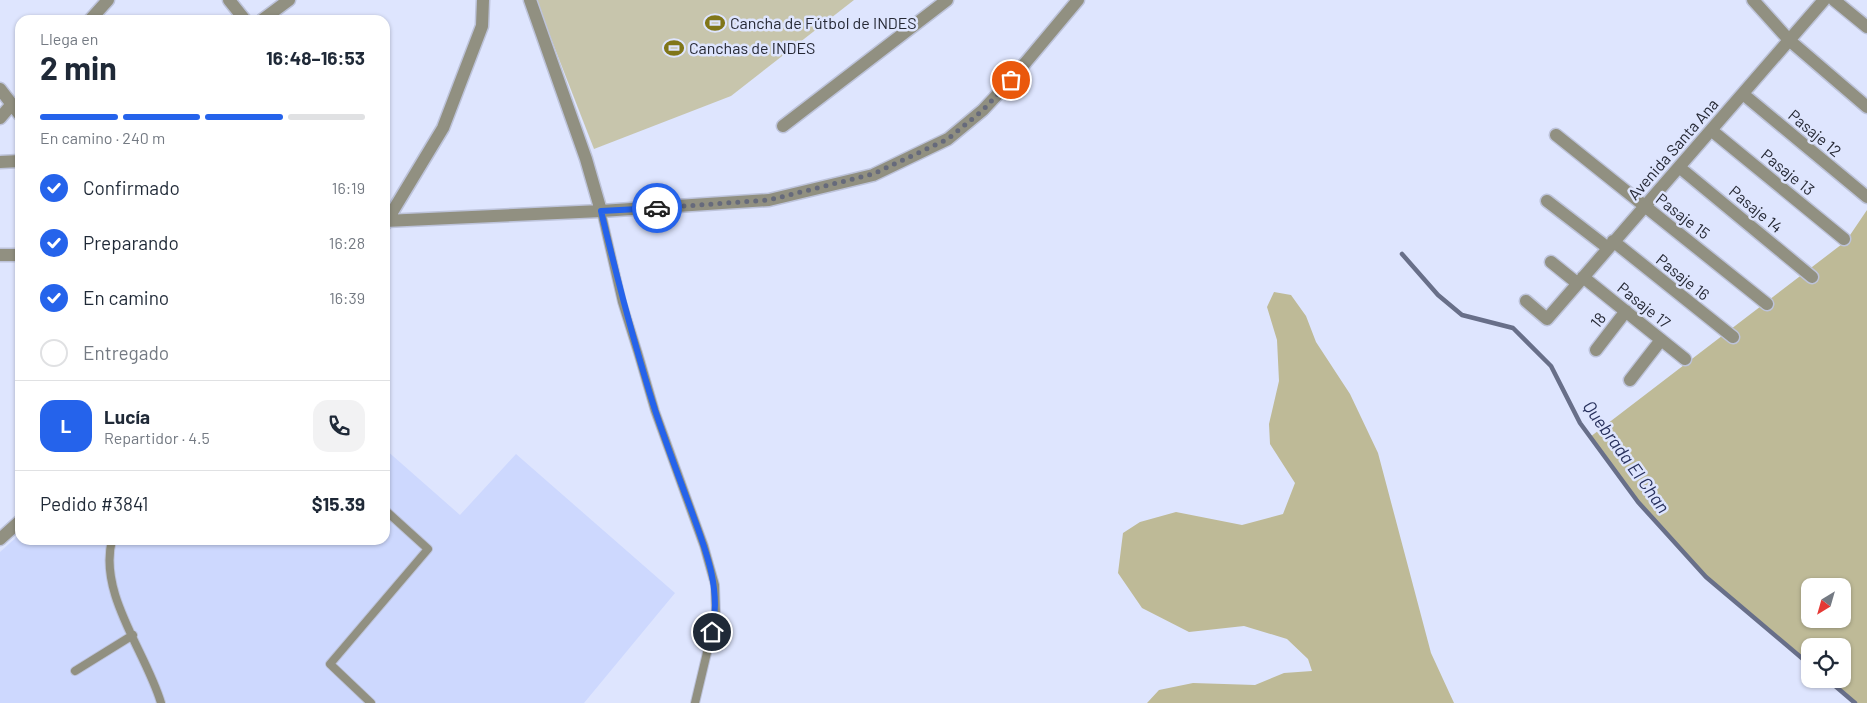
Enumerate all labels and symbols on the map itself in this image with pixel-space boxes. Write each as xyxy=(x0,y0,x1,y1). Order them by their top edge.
sports icon: Cancha de Fútbol de INDES xyxy=(704,12,726,34)
place label: Cancha de Fútbol de INDES xyxy=(730,13,917,32)
sports icon: Canchas de INDES xyxy=(663,37,685,59)
place label: Canchas de INDES xyxy=(689,38,815,57)
pin xyxy=(990,59,1032,101)
street label: Avenida Santa Ana xyxy=(1624,94,1722,203)
street label: Pasaje 12 xyxy=(1785,105,1846,160)
street label: Pasaje 13 xyxy=(1758,144,1819,199)
street label: Pasaje 14 xyxy=(1726,181,1787,236)
courier xyxy=(632,183,682,233)
street label: Pasaje 15 xyxy=(1653,189,1714,242)
street label: Pasaje 16 xyxy=(1653,249,1714,304)
street label: Pasaje 17 xyxy=(1614,278,1675,332)
street label: 18 xyxy=(1586,308,1609,331)
water label: Quebrada El Chan xyxy=(1579,396,1675,517)
north arrow xyxy=(1801,578,1851,628)
pin xyxy=(691,611,733,653)

